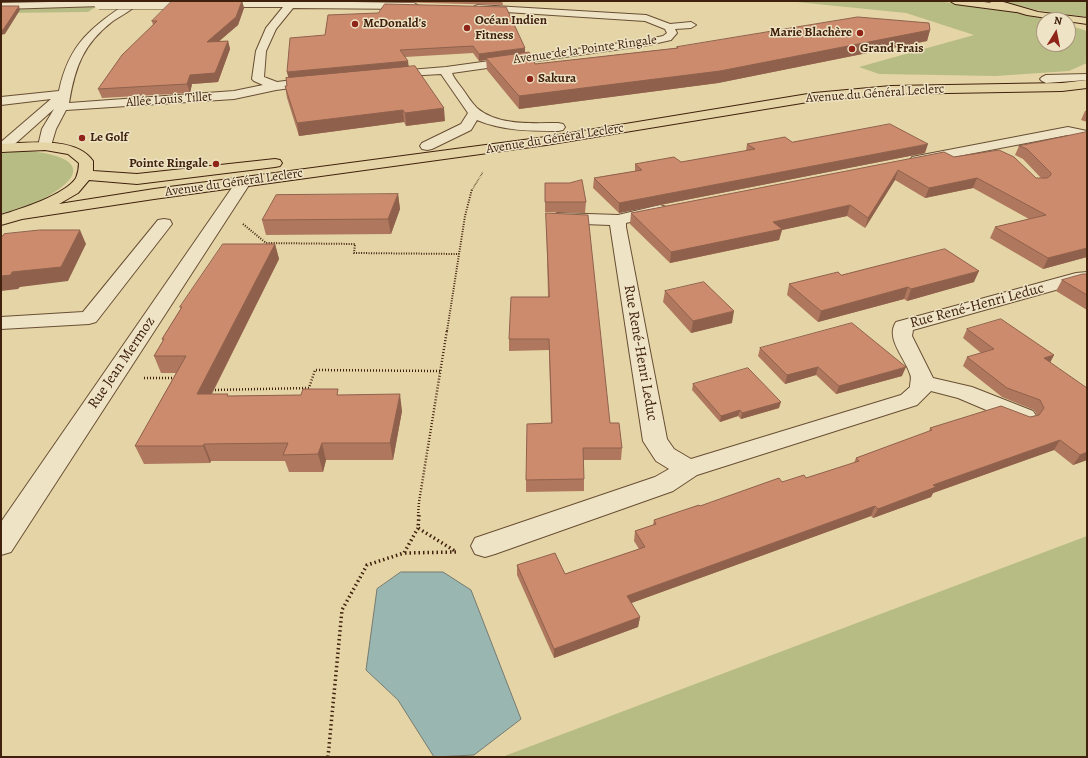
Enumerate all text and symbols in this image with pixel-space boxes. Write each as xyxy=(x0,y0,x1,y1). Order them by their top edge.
north arrow xyxy=(1036,12,1076,52)
place label: Océan Indien Fitness xyxy=(475,13,547,44)
text: N xyxy=(1053,13,1063,29)
place label: McDonald's xyxy=(363,16,426,32)
marker: McDonald's xyxy=(350,19,360,29)
marker: Océan Indien Fitness xyxy=(462,23,472,33)
place label: Marie Blachère xyxy=(770,25,852,41)
marker: Marie Blachère xyxy=(855,28,865,38)
street label: Avenue de la Pointe Ringale xyxy=(512,32,658,68)
place label: Grand Frais xyxy=(860,41,924,57)
marker: Grand Frais xyxy=(847,44,857,54)
place label: Sakura xyxy=(538,71,576,87)
marker: Sakura xyxy=(525,74,535,84)
street label: Avenue du Général Leclerc xyxy=(805,81,945,107)
street label: Allée Louis Tillet xyxy=(125,89,213,111)
street label: Avenue du Général Leclerc xyxy=(485,120,625,158)
place label: Le Golf xyxy=(90,130,128,146)
marker: Le Golf xyxy=(77,133,87,143)
place label: Pointe Ringale xyxy=(129,156,208,172)
marker: Pointe Ringale xyxy=(211,159,221,169)
street label: Avenue du Général Leclerc xyxy=(164,166,304,200)
street label: Rue René-Henri Leduc xyxy=(908,279,1046,333)
street label: Rue René-Henri Leduc xyxy=(619,284,661,422)
street label: Rue Jean Mermoz xyxy=(84,313,160,413)

